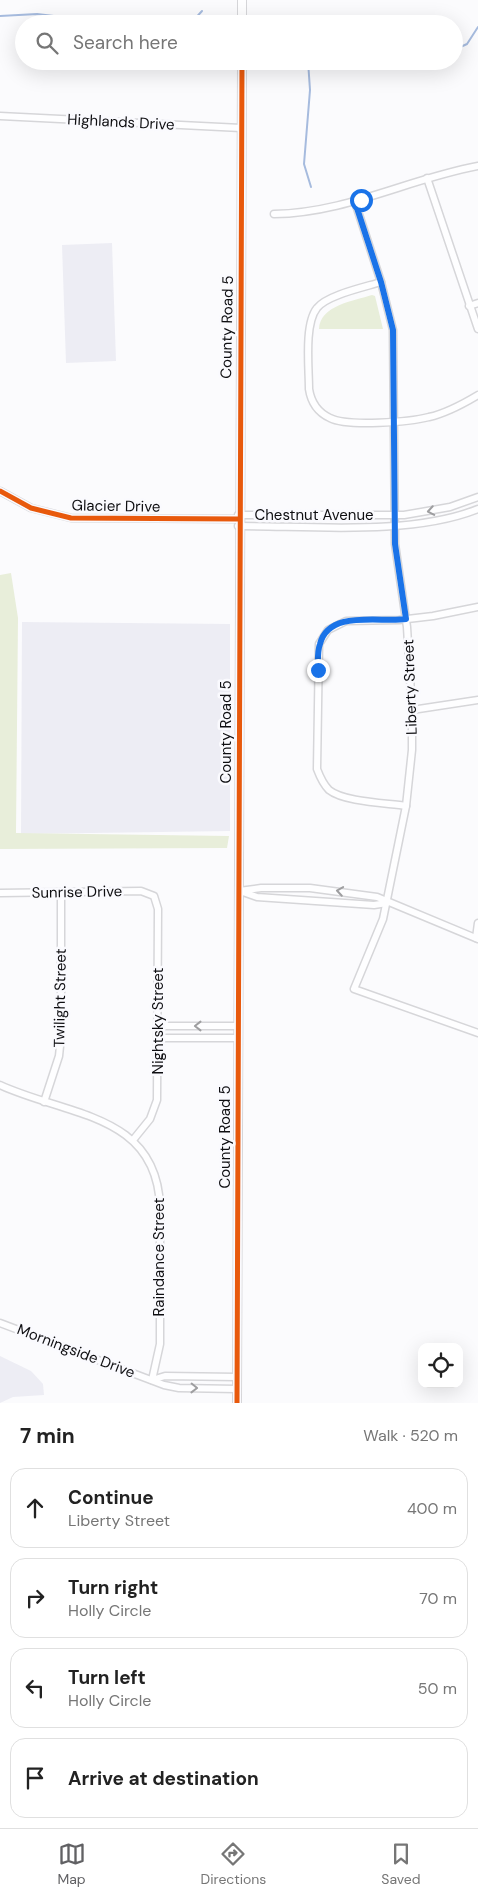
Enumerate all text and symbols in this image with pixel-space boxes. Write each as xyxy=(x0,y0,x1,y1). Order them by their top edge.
search box xyxy=(15,15,463,70)
icon: search xyxy=(33,29,61,57)
text: Search here xyxy=(73,30,178,55)
street label: Highlands Drive xyxy=(67,109,175,135)
route start xyxy=(350,189,373,212)
street label: County Road 5 xyxy=(216,275,238,379)
street label: Glacier Drive xyxy=(72,495,160,517)
street label: Chestnut Avenue xyxy=(254,505,374,525)
one-way arrow xyxy=(427,505,436,515)
street label: Liberty Street xyxy=(398,639,422,735)
route end xyxy=(307,659,330,682)
street label: County Road 5 xyxy=(216,680,236,784)
street label: Sunrise Drive xyxy=(32,881,122,903)
one-way arrow xyxy=(336,886,344,896)
street label: Twilight Street xyxy=(49,948,71,1048)
street label: Nightsky Street xyxy=(148,967,168,1074)
one-way arrow xyxy=(194,1021,202,1031)
street label: County Road 5 xyxy=(215,1085,235,1189)
street label: Raindance Street xyxy=(149,1197,169,1316)
street label: Morningside Drive xyxy=(14,1319,138,1383)
map controls xyxy=(418,1343,463,1388)
button: locate xyxy=(418,1343,463,1388)
one-way arrow xyxy=(190,1383,198,1393)
text: 7 min xyxy=(20,1422,75,1450)
text: Walk · 520 m xyxy=(363,1425,458,1446)
text: Continue xyxy=(68,1485,154,1510)
icon: ahead xyxy=(21,1494,49,1522)
text: 400 m xyxy=(407,1498,457,1519)
text: Liberty Street xyxy=(68,1510,170,1531)
text: Turn right xyxy=(68,1575,158,1600)
icon: right xyxy=(21,1584,49,1612)
text: 70 m xyxy=(419,1588,457,1609)
text: Holly Circle xyxy=(68,1600,151,1621)
text: Turn left xyxy=(68,1665,146,1690)
icon: left xyxy=(21,1674,49,1702)
text: 50 m xyxy=(418,1678,457,1699)
text: Holly Circle xyxy=(68,1690,151,1711)
icon: arrive xyxy=(21,1764,49,1792)
text: Arrive at destination xyxy=(68,1766,259,1791)
tab: Map xyxy=(57,1840,86,1888)
tab: Directions xyxy=(201,1840,266,1888)
tab: Saved xyxy=(381,1840,421,1888)

